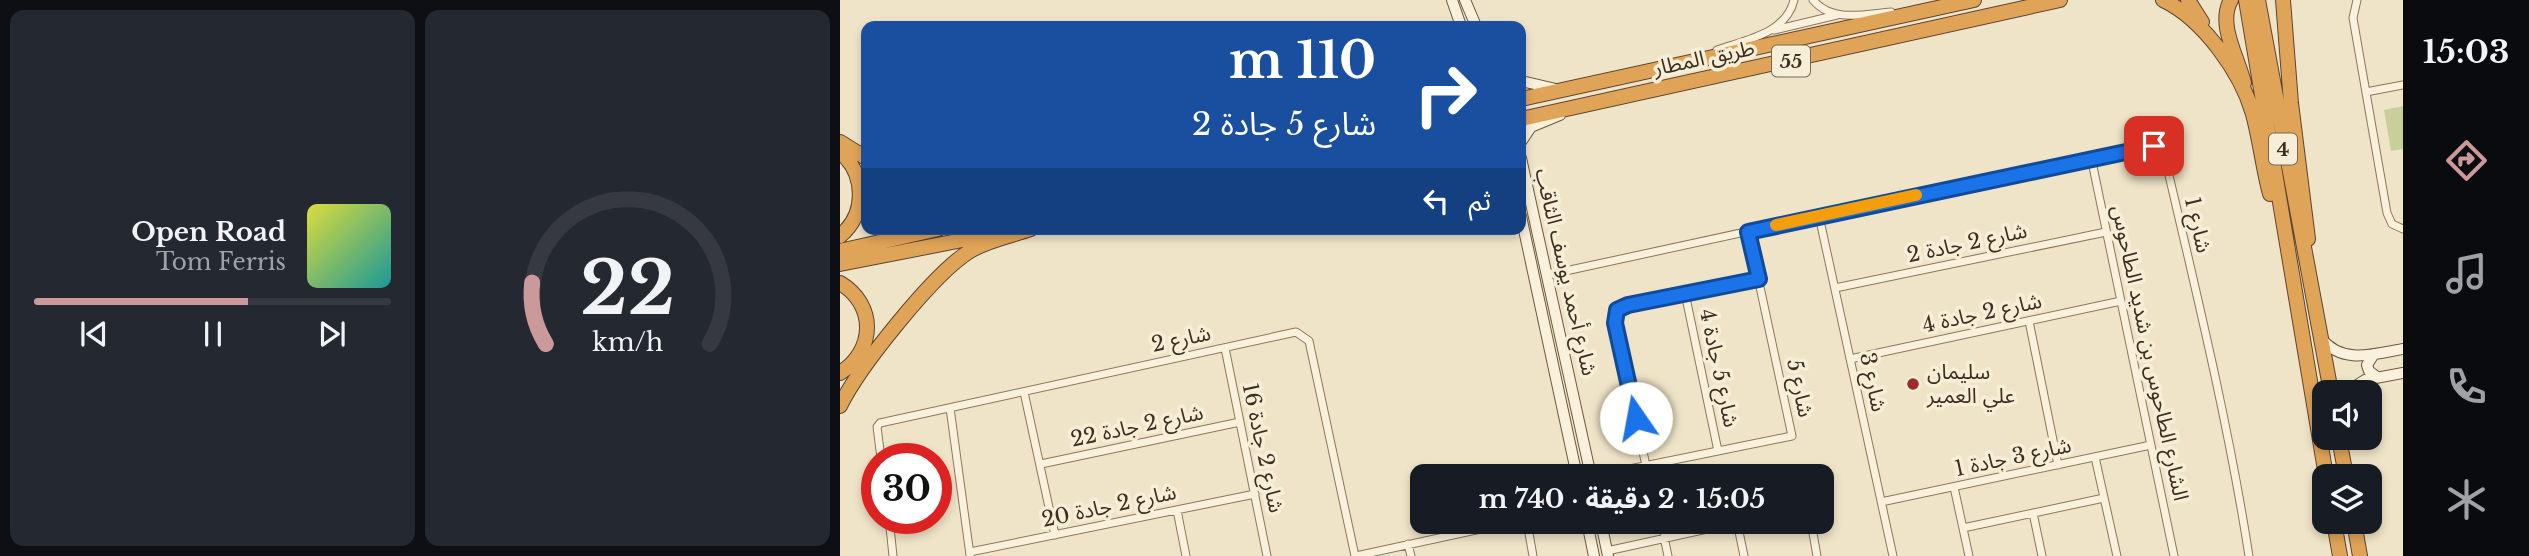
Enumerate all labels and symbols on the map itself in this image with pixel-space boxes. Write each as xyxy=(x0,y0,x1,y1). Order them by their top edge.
street label: طريق المطار xyxy=(1650,35,1757,82)
road number: 55 xyxy=(1772,45,1810,76)
pin xyxy=(2124,116,2184,176)
road number: 4 xyxy=(2269,134,2297,164)
street label: شارع أحمد يوسف الثاقب xyxy=(1528,166,1603,379)
street label: شارع 1 xyxy=(2177,195,2217,256)
street label: الشارع الطاحوس بن شديد الطاحوس xyxy=(2104,203,2194,503)
street label: شارع 2 جادة 2 xyxy=(1905,218,2030,270)
street label: شارع 2 جادة 4 xyxy=(1920,288,2044,340)
street label: شارع 5 جادة 4 xyxy=(1692,306,1744,430)
street label: شارع 2 xyxy=(1149,320,1213,360)
street label: شارع 3 xyxy=(1852,350,1892,414)
street label: شارع 5 xyxy=(1779,356,1819,420)
place label: سليمان علي العمير xyxy=(1926,359,2015,412)
marker: سليمان علي العمير xyxy=(1905,376,1921,392)
street label: شارع 2 جادة 16 xyxy=(1235,381,1289,516)
position arrow xyxy=(1599,381,1673,455)
street label: شارع 2 جادة 22 xyxy=(1068,399,1206,455)
street label: شارع 3 جادة 1 xyxy=(1952,432,2074,484)
speed limit sign: 30 xyxy=(861,443,952,534)
street label: شارع 2 جادة 20 xyxy=(1039,479,1179,535)

